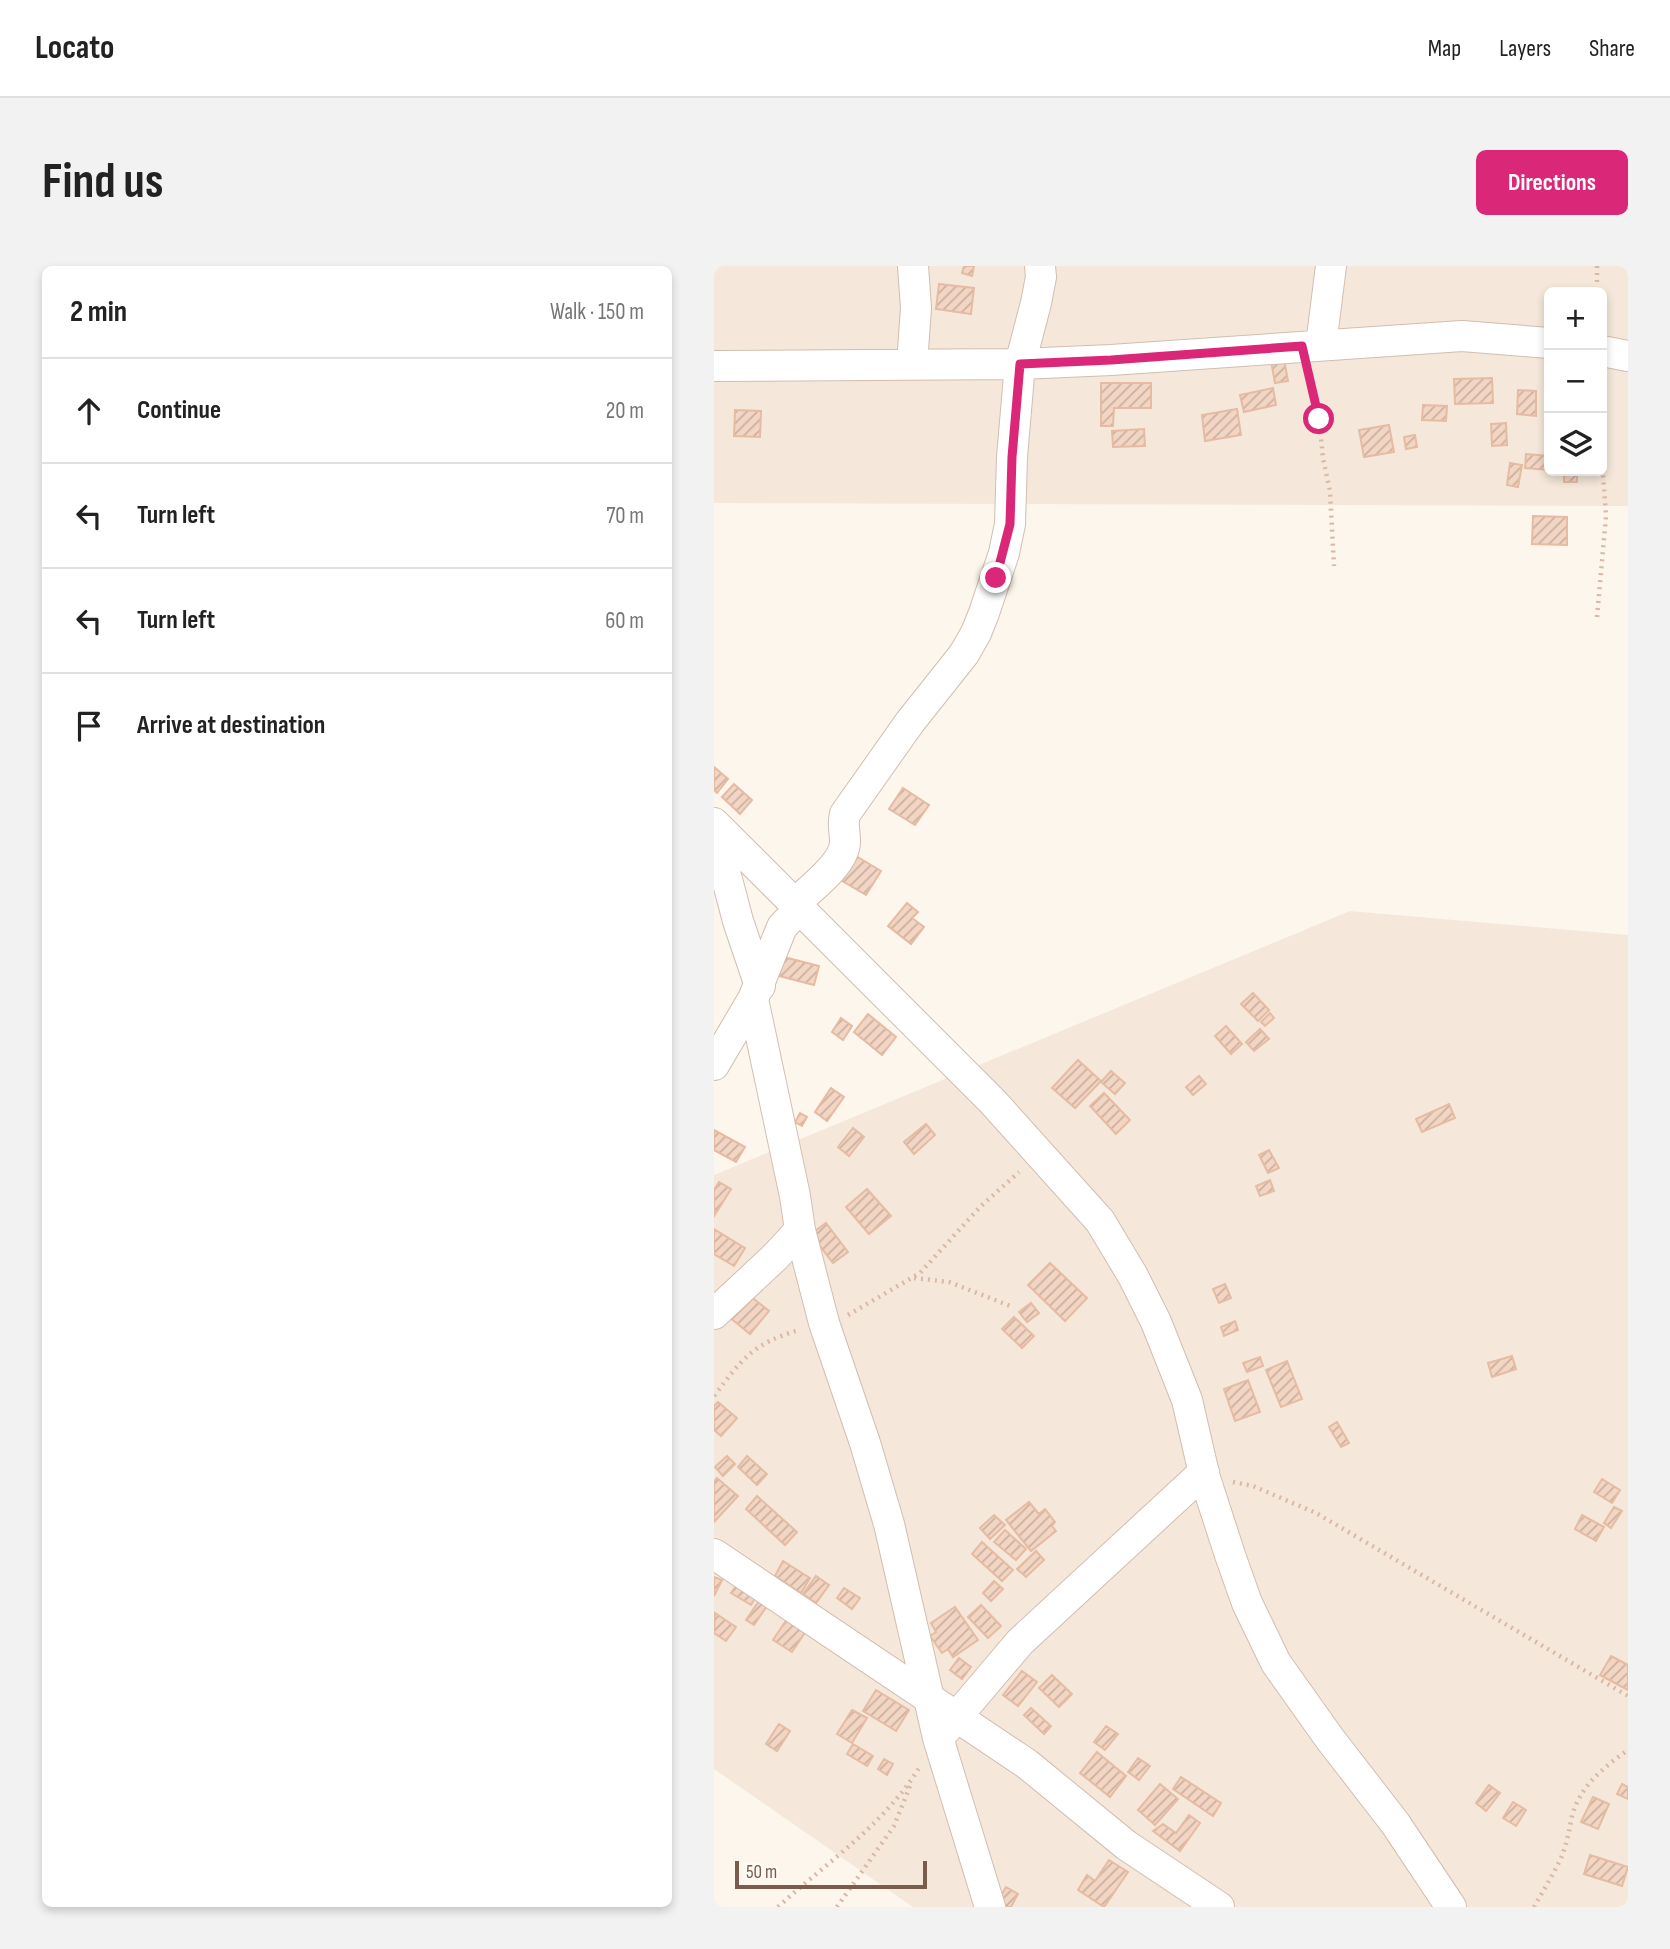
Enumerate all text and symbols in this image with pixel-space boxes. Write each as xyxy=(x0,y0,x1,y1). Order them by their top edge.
text: Locato xyxy=(35,28,114,68)
text: Map xyxy=(1428,34,1461,63)
text: Layers xyxy=(1499,34,1551,63)
text: Share xyxy=(1589,34,1635,63)
button: Directions xyxy=(1476,150,1628,215)
text: Find us xyxy=(42,153,164,212)
map controls xyxy=(1544,287,1607,476)
button: + xyxy=(1544,287,1607,350)
text: 2 min xyxy=(70,294,127,330)
text: Walk · 150 m xyxy=(550,298,644,326)
button: − xyxy=(1544,350,1607,413)
icon: ahead xyxy=(70,392,108,430)
text: Continue xyxy=(137,395,221,426)
text: 20 m xyxy=(606,397,644,425)
route start xyxy=(1303,403,1334,434)
button: layers xyxy=(1544,413,1607,476)
icon: left xyxy=(70,497,108,535)
text: Turn left xyxy=(137,500,215,531)
text: 70 m xyxy=(606,502,644,530)
route end xyxy=(980,562,1011,593)
icon: left xyxy=(70,602,108,640)
text: Turn left xyxy=(137,605,215,636)
text: 60 m xyxy=(605,607,644,635)
icon: arrive xyxy=(70,707,108,745)
text: Arrive at destination xyxy=(137,710,325,741)
scale bar xyxy=(735,1858,928,1890)
text: 50 m xyxy=(746,1861,777,1884)

